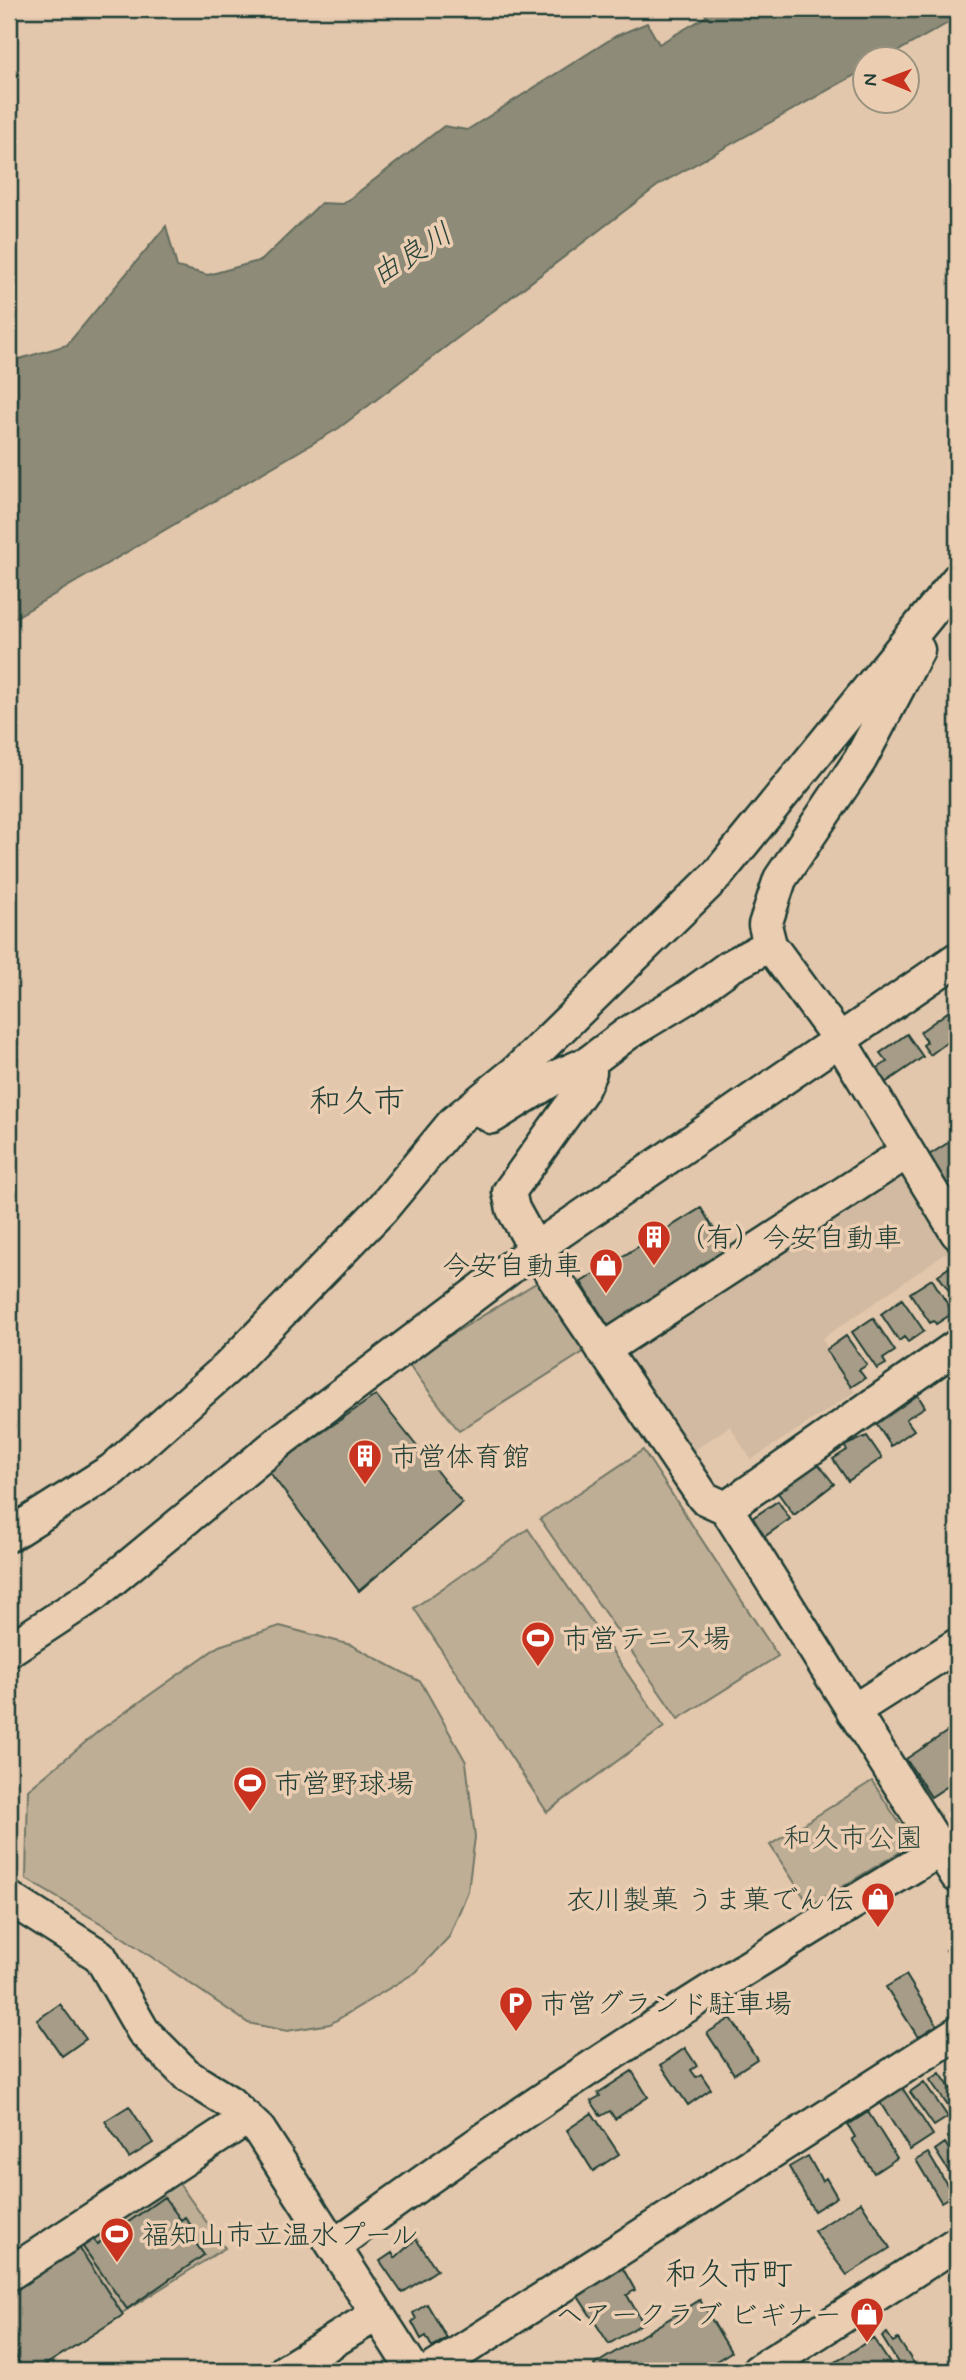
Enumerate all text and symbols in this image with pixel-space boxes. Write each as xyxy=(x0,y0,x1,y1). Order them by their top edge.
north arrow xyxy=(850,46,920,116)
text: N xyxy=(858,73,883,86)
water label: 由良川 xyxy=(363,215,460,296)
district label: 和久市 xyxy=(309,1081,405,1123)
building icon: （有）今安自動車 xyxy=(635,1218,673,1267)
place label: （有）今安自動車 xyxy=(678,1221,902,1258)
shop icon: 今安自動車 xyxy=(587,1246,625,1295)
place label: 今安自動車 xyxy=(442,1249,582,1286)
building icon: 市営体育館 xyxy=(346,1437,384,1486)
place label: 市営体育館 xyxy=(390,1440,530,1477)
sports icon: 市営テニス場 xyxy=(519,1619,557,1668)
place label: 市営テニス場 xyxy=(562,1622,731,1659)
sports icon: 市営野球場 xyxy=(231,1764,269,1813)
place label: 市営野球場 xyxy=(274,1767,414,1804)
park label: 和久市公園 xyxy=(783,1821,923,1858)
shop icon: 衣川製菓 うま菓でん伝 xyxy=(859,1880,897,1929)
place label: 衣川製菓 うま菓でん伝 xyxy=(566,1883,854,1920)
parking icon: 市営グランド駐車場 xyxy=(497,1984,535,2033)
place label: 市営グランド駐車場 xyxy=(540,1987,792,2024)
sports icon: 福知山市立温水プール xyxy=(98,2215,136,2264)
place label: 福知山市立温水プール xyxy=(142,2218,419,2255)
district label: 和久市町 xyxy=(665,2254,793,2296)
shop icon: ヘアークラブ ビギナー xyxy=(848,2295,886,2344)
place label: ヘアークラブ ビギナー xyxy=(556,2298,842,2335)

